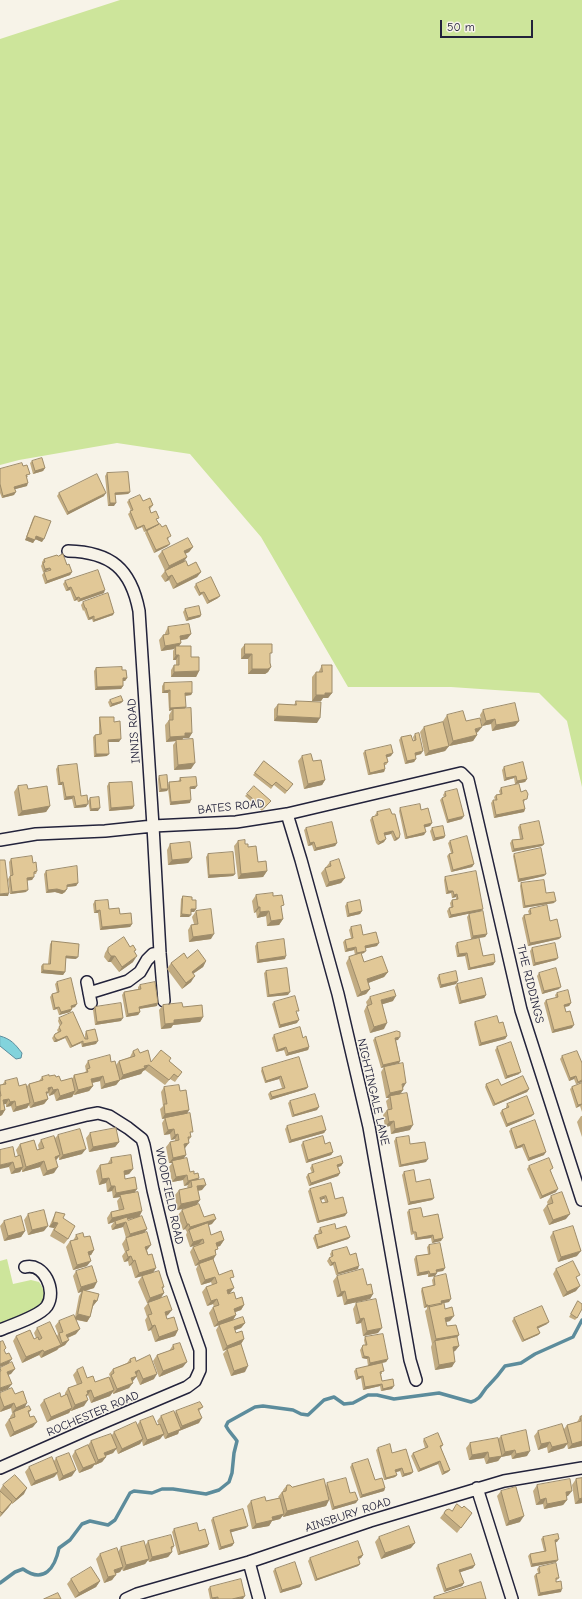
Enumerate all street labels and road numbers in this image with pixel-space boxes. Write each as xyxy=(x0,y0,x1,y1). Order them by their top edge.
street label: INNIS ROAD xyxy=(125,698,143,764)
street label: BATES ROAD xyxy=(197,796,265,818)
street label: THE RIDDINGS xyxy=(513,943,547,1025)
street label: NIGHTINGALE LANE xyxy=(354,1037,392,1147)
street label: WOODFIELD ROAD xyxy=(152,1146,186,1246)
street label: ROCHESTER ROAD xyxy=(45,1388,141,1440)
street label: AINSBURY ROAD xyxy=(303,1494,393,1536)

